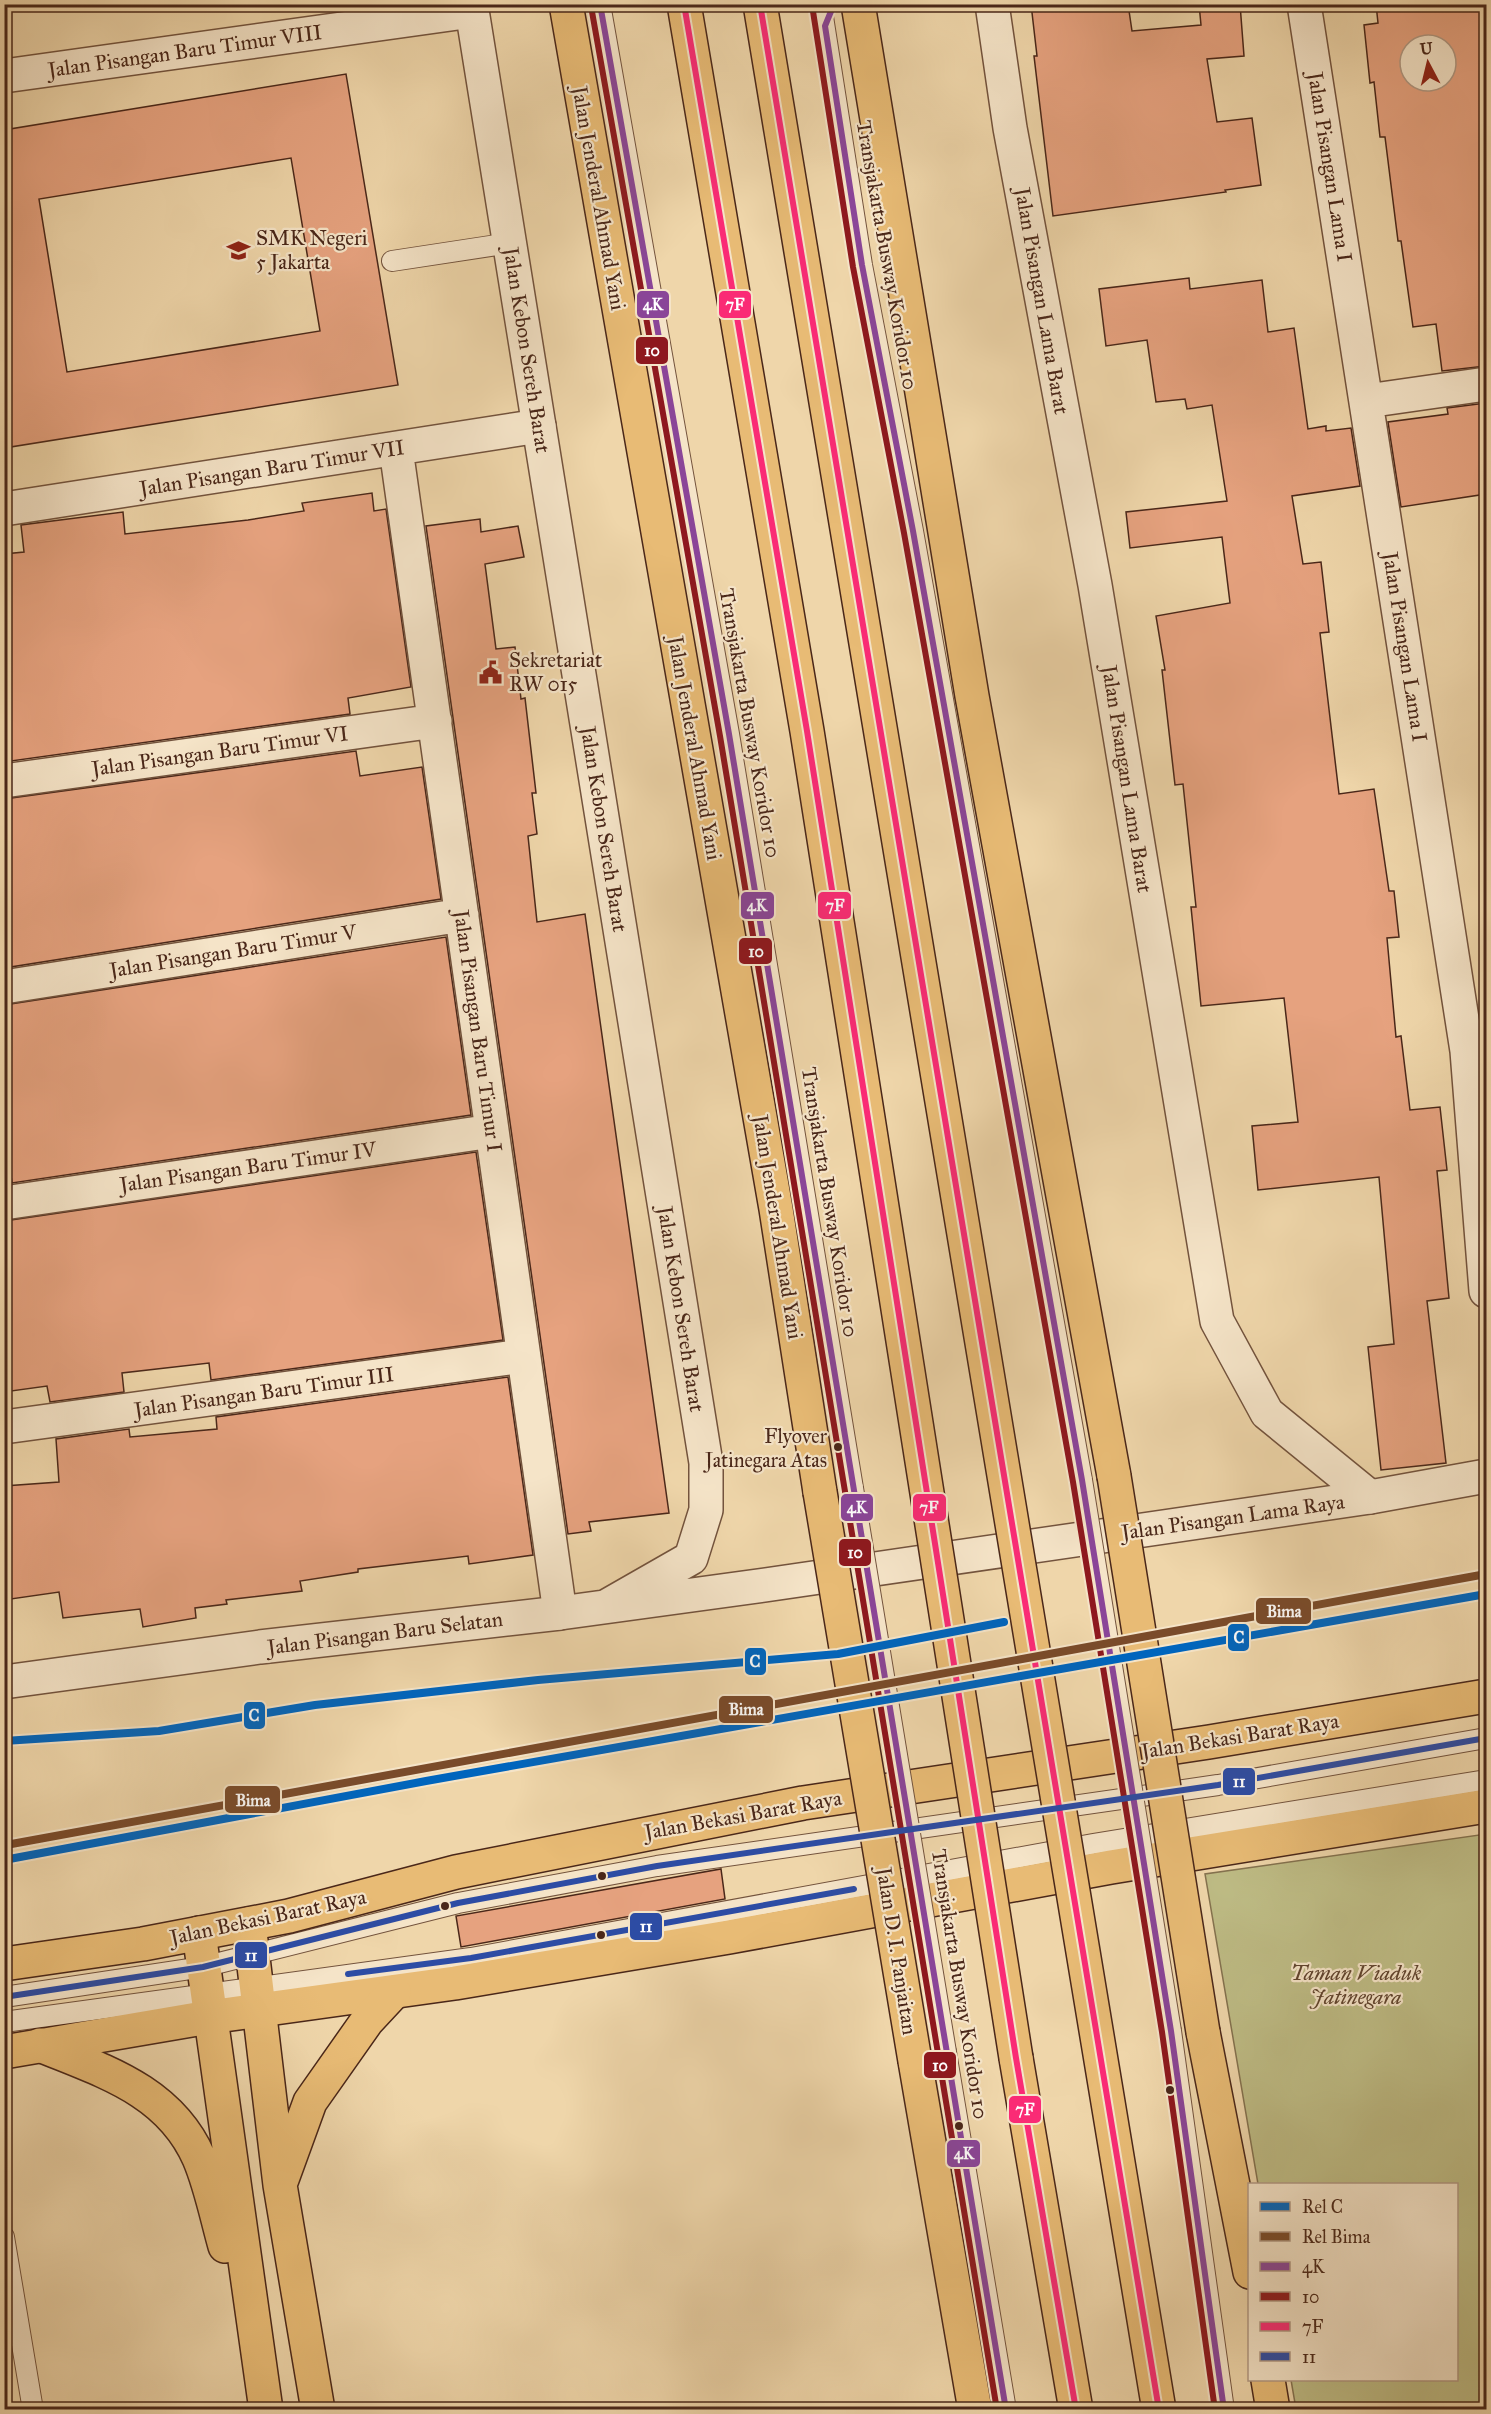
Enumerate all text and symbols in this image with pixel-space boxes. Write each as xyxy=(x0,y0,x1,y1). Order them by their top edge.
street label: Jalan Pisangan Baru Timur VIII xyxy=(44,19,324,83)
north arrow xyxy=(1398,33,1458,93)
text: U xyxy=(1419,38,1434,59)
street label: Jalan Pisangan Lama I xyxy=(1302,68,1358,264)
street label: Jalan Jenderal Ahmad Yani xyxy=(566,82,632,312)
street label: Transjakarta Busway Koridor 10 xyxy=(850,118,924,392)
street label: Jalan Pisangan Lama Barat xyxy=(1009,184,1075,417)
place label: SMK Negeri 5 Jakarta xyxy=(256,225,368,275)
school or university icon: SMK Negeri 5 Jakarta xyxy=(225,237,251,263)
street label: Jalan Kebon Sereh Barat xyxy=(498,243,556,455)
line badge: 4K xyxy=(636,290,670,319)
line badge: 7F xyxy=(718,290,752,319)
text: 4K xyxy=(643,295,664,315)
text: 7F xyxy=(726,295,745,314)
line badge: 10 xyxy=(635,336,669,365)
text: 10 xyxy=(644,341,660,360)
street label: Jalan Pisangan Baru Timur VII xyxy=(136,434,406,502)
street label: Jalan Pisangan Lama I xyxy=(1377,548,1433,744)
street label: Transjakarta Busway Koridor 10 xyxy=(713,586,787,860)
street label: Jalan Jenderal Ahmad Yani xyxy=(662,632,728,862)
place label: Sekretariat RW 015 xyxy=(509,647,603,697)
public building icon: Sekretariat RW 015 xyxy=(478,659,504,685)
street label: Jalan Pisangan Lama Barat xyxy=(1096,661,1158,895)
street label: Jalan Pisangan Baru Timur VI xyxy=(88,720,350,782)
street label: Jalan Kebon Sereh Barat xyxy=(575,722,633,934)
line badge: 4K xyxy=(740,891,775,920)
line badge: 7F xyxy=(817,891,852,920)
text: 4K xyxy=(747,896,768,916)
text: 7F xyxy=(826,896,845,915)
street label: Jalan Pisangan Baru Timur I xyxy=(448,906,508,1154)
street label: Jalan Pisangan Baru Timur V xyxy=(106,918,360,984)
line badge: 10 xyxy=(738,937,773,965)
text: 10 xyxy=(748,942,764,961)
street label: Transjakarta Busway Koridor 10 xyxy=(796,1065,864,1339)
street label: Jalan Jenderal Ahmad Yani xyxy=(747,1111,809,1341)
street label: Jalan Pisangan Baru Timur IV xyxy=(116,1136,379,1198)
street label: Jalan Kebon Sereh Barat xyxy=(652,1202,710,1414)
street label: Jalan Pisangan Baru Timur III xyxy=(130,1361,396,1423)
place label: Flyover Jatinegara Atas xyxy=(703,1424,827,1473)
marker: Flyover Jatinegara Atas xyxy=(832,1441,844,1453)
street label: Jalan Pisangan Lama Raya xyxy=(1118,1488,1346,1546)
line badge: 4K xyxy=(840,1493,874,1522)
line badge: 7F xyxy=(912,1493,947,1522)
text: 4K xyxy=(847,1498,868,1518)
text: 7F xyxy=(920,1498,939,1517)
line badge: 10 xyxy=(838,1538,872,1567)
text: 10 xyxy=(847,1543,863,1562)
line badge: Bima xyxy=(1255,1597,1312,1625)
text: Bima xyxy=(1266,1602,1303,1621)
street label: Jalan Pisangan Baru Selatan xyxy=(264,1606,504,1661)
line badge: C xyxy=(1227,1623,1250,1652)
text: C xyxy=(1234,1628,1245,1647)
line badge: C xyxy=(744,1647,767,1676)
text: C xyxy=(750,1652,761,1671)
line badge: Bima xyxy=(718,1695,774,1724)
text: Bima xyxy=(728,1700,765,1719)
line badge: C xyxy=(243,1701,266,1730)
text: C xyxy=(249,1706,260,1725)
street label: Jalan Bekasi Barat Raya xyxy=(1137,1708,1341,1765)
line badge: 11 xyxy=(1222,1767,1256,1796)
text: 11 xyxy=(1233,1772,1246,1791)
line badge: Bima xyxy=(224,1785,281,1814)
street label: Jalan Bekasi Barat Raya xyxy=(640,1785,844,1846)
text: Bima xyxy=(235,1791,272,1810)
street label: Transjakarta Busway Koridor 10 xyxy=(926,1847,994,2121)
street label: Jalan D. I. Panjaitan xyxy=(871,1863,923,2037)
unlabelled marker xyxy=(596,1870,608,1882)
street label: Jalan Bekasi Barat Raya xyxy=(166,1883,369,1951)
unlabelled marker xyxy=(439,1900,451,1912)
line badge: 11 xyxy=(629,1912,663,1941)
text: 11 xyxy=(640,1917,653,1936)
unlabelled marker xyxy=(595,1929,607,1941)
line badge: 11 xyxy=(234,1941,268,1969)
text: 11 xyxy=(245,1946,258,1965)
park label: Taman Viaduk Jatinegara xyxy=(1291,1960,1422,2010)
line badge: 10 xyxy=(923,2051,957,2079)
unlabelled marker xyxy=(1164,2084,1176,2096)
line badge: 7F xyxy=(1008,2095,1042,2124)
text: 7F xyxy=(1016,2100,1035,2119)
unlabelled marker xyxy=(953,2120,965,2132)
line badge: 4K xyxy=(946,2139,981,2168)
text: 4K xyxy=(954,2144,975,2164)
legend xyxy=(1248,2183,1458,2381)
text: Rel C xyxy=(1302,2196,1343,2218)
text: Rel Bima xyxy=(1302,2226,1371,2248)
text: 4K xyxy=(1302,2256,1326,2278)
text: 10 xyxy=(1302,2286,1320,2308)
text: 7F xyxy=(1302,2316,1324,2338)
text: 11 xyxy=(1302,2346,1316,2368)

